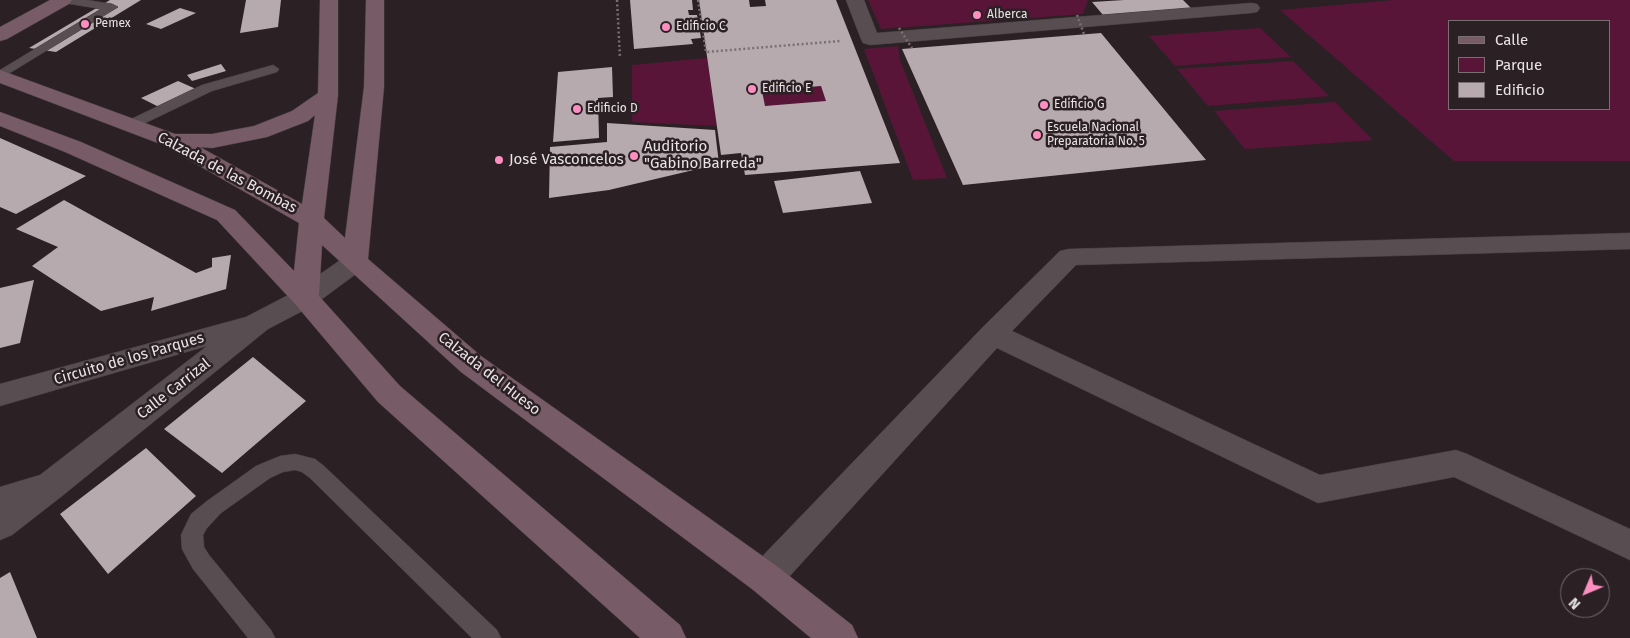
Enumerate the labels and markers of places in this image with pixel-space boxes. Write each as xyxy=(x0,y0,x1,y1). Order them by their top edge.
place label: Alberca xyxy=(987,8,1027,22)
marker: Alberca xyxy=(971,9,983,21)
place label: Pemex xyxy=(95,17,131,31)
marker: Pemex xyxy=(79,18,91,30)
place label: Edificio C xyxy=(676,20,726,34)
marker: Edificio C xyxy=(660,21,672,33)
place label: Edificio E xyxy=(762,82,811,96)
marker: Edificio E xyxy=(746,83,758,95)
place label: Edificio G xyxy=(1054,98,1105,112)
marker: Edificio G xyxy=(1038,99,1050,111)
place label: Edificio D xyxy=(587,102,638,116)
marker: Edificio D xyxy=(571,103,583,115)
place label: Escuela Nacional Preparatoria No. 5 xyxy=(1047,121,1145,149)
marker: Escuela Nacional Preparatoria No. 5 xyxy=(1031,129,1043,141)
place label: Auditorio "Gabino Barreda" xyxy=(644,138,762,173)
marker: Auditorio "Gabino Barreda" xyxy=(628,150,640,162)
place label: José Vasconcelos xyxy=(509,151,624,169)
marker: José Vasconcelos xyxy=(493,154,505,166)

